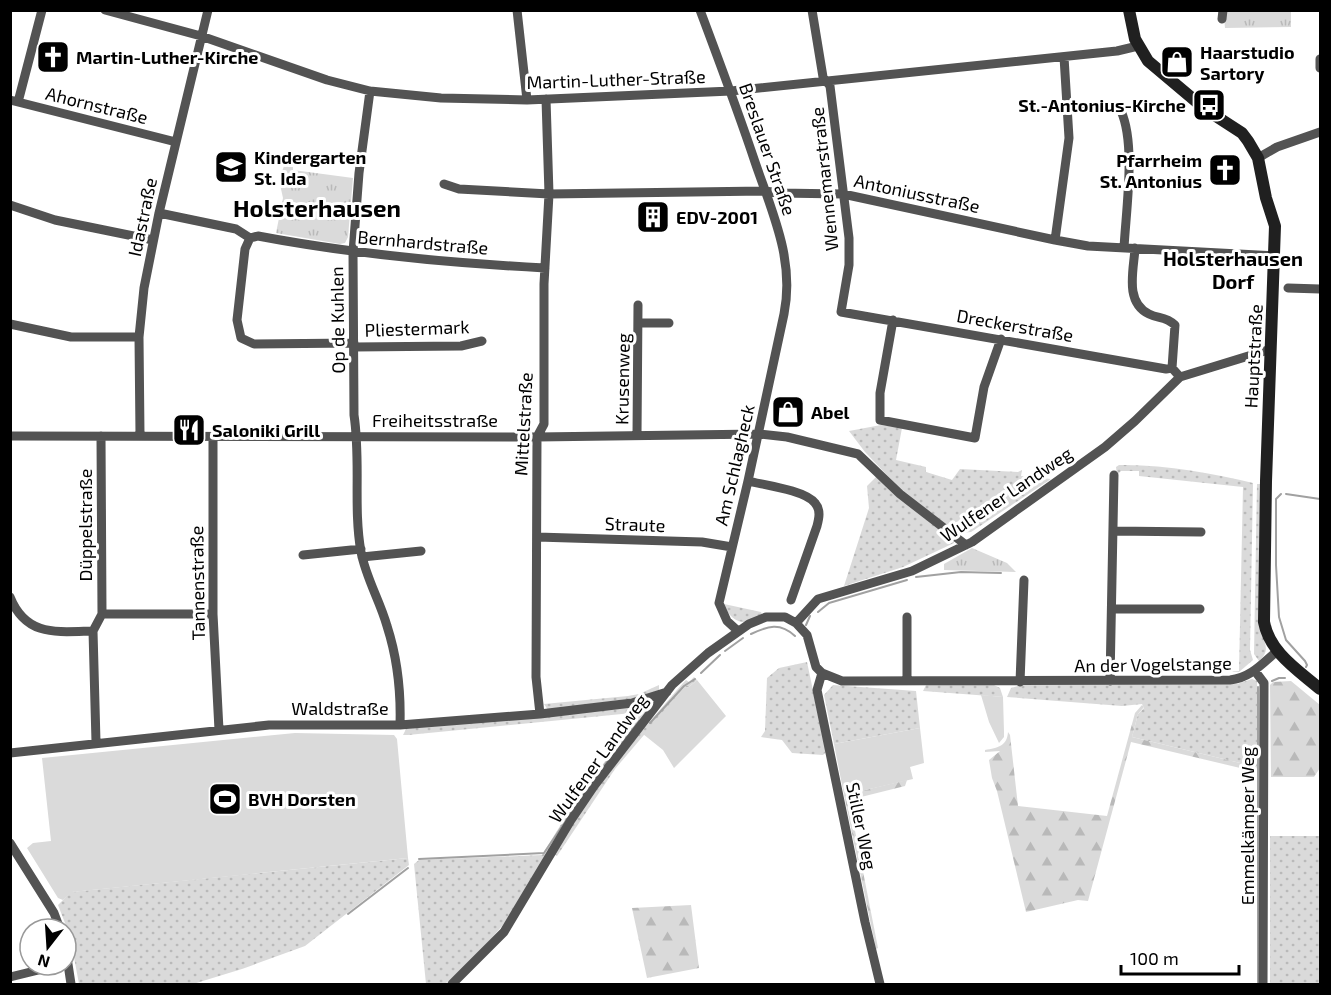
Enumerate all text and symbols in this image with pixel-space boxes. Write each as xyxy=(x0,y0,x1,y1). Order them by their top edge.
church icon: Martin-Luther-Kirche xyxy=(35,39,71,75)
place label: Haarstudio Sartory xyxy=(1200,41,1295,84)
shop icon: Haarstudio Sartory xyxy=(1159,44,1195,80)
place label: Martin-Luther-Kirche xyxy=(76,46,258,68)
street label: Martin-Luther-Straße xyxy=(526,65,706,93)
street label: Breslauer Straße xyxy=(735,80,801,218)
street label: Ahornstraße xyxy=(44,82,150,128)
bus stop icon: St.-Antonius-Kirche xyxy=(1191,87,1227,123)
place label: St.-Antonius-Kirche xyxy=(1018,94,1186,116)
street label: Wennemarstraße xyxy=(805,106,843,252)
place label: Kindergarten St. Ida xyxy=(254,146,366,189)
school or university icon: Kindergarten St. Ida xyxy=(213,149,249,185)
place label: Pfarrheim St. Antonius xyxy=(1100,149,1202,192)
church icon: Pfarrheim St. Antonius xyxy=(1207,152,1243,188)
street label: Antoniusstraße xyxy=(852,169,982,217)
street label: Idastraße xyxy=(123,176,161,258)
district label: Holsterhausen xyxy=(233,193,401,222)
building icon: EDV-2001 xyxy=(635,199,671,235)
place label: EDV-2001 xyxy=(676,206,758,228)
street label: Bernhardstraße xyxy=(357,225,489,259)
district label: Holsterhausen Dorf xyxy=(1163,246,1303,293)
street label: Op de Kuhlen xyxy=(325,266,349,374)
street label: Hauptstraße xyxy=(1239,303,1267,409)
street label: Dreckerstraße xyxy=(955,304,1075,346)
street label: Pliestermark xyxy=(364,315,470,341)
street label: Krusenweg xyxy=(610,333,634,425)
street label: Mittelstraße xyxy=(509,372,537,476)
shop icon: Abel xyxy=(770,394,806,430)
place label: Abel xyxy=(811,401,850,423)
street label: Am Schlagheck xyxy=(709,402,759,528)
street label: Freiheitsstraße xyxy=(372,409,498,431)
restaurant icon: Saloniki Grill xyxy=(171,412,207,448)
place label: Saloniki Grill xyxy=(212,419,320,441)
street label: Wulfener Landweg xyxy=(936,442,1076,546)
street label: Düppelstraße xyxy=(74,468,96,582)
street label: Straute xyxy=(604,512,666,536)
street label: Tannenstraße xyxy=(185,526,209,640)
street label: An der Vogelstange xyxy=(1074,652,1232,676)
street label: Wulfener Landweg xyxy=(544,689,652,827)
street label: Waldstraße xyxy=(291,697,389,719)
street label: Emmelkämper Weg xyxy=(1236,747,1258,905)
street label: Stiller Weg xyxy=(842,780,882,872)
sports icon: BVH Dorsten xyxy=(207,781,243,817)
place label: BVH Dorsten xyxy=(248,788,356,810)
north arrow xyxy=(18,917,78,977)
scale bar xyxy=(1121,938,1240,976)
text: 100 m xyxy=(1130,947,1179,969)
text: N xyxy=(35,951,52,973)

